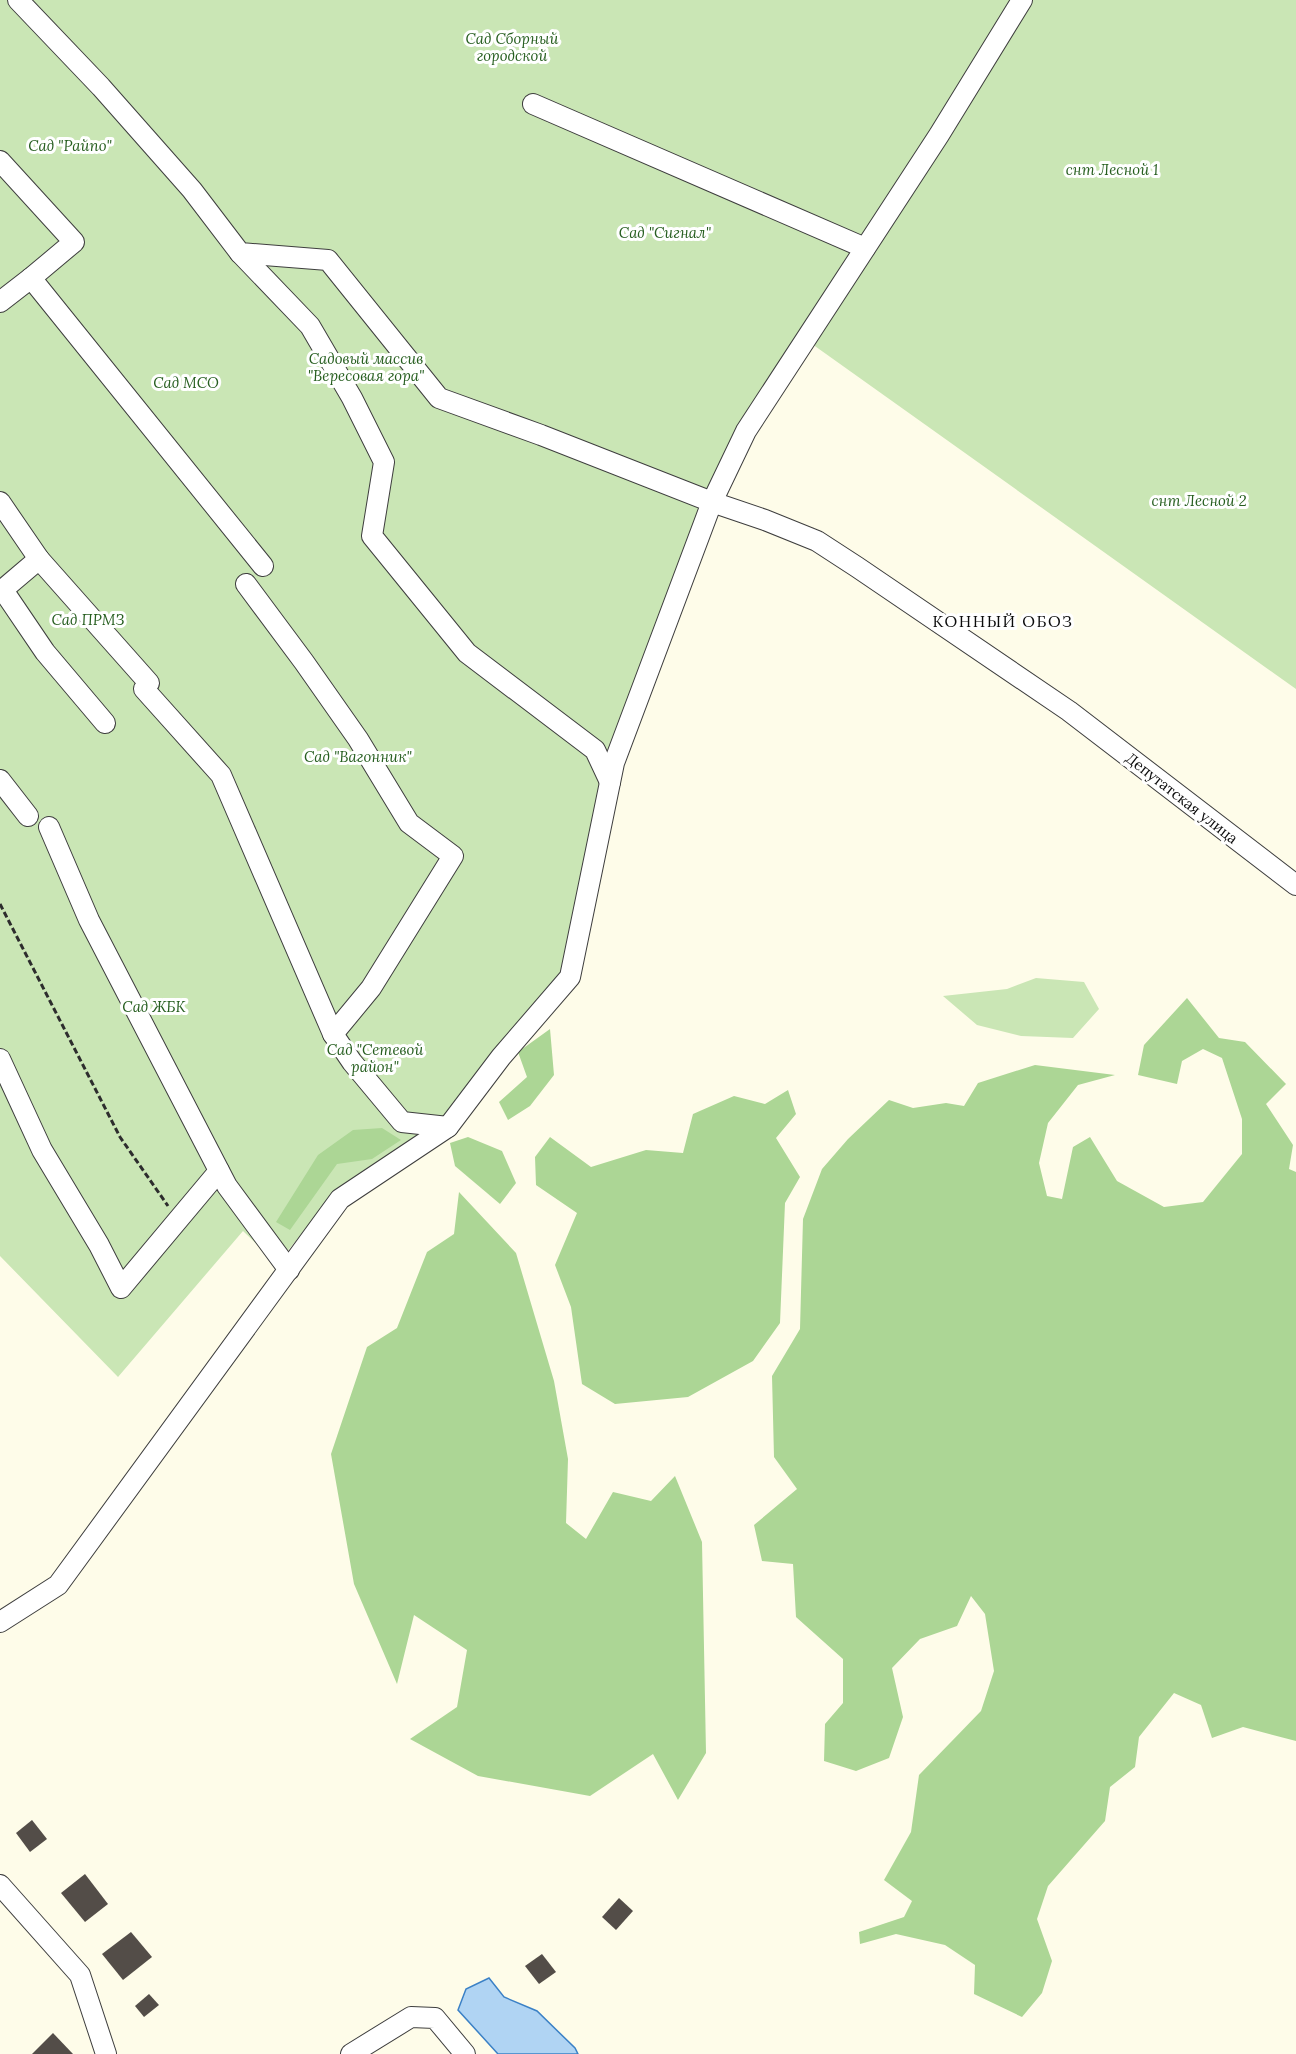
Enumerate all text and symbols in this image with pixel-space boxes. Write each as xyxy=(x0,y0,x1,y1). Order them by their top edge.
park label: Сад Сборный городской xyxy=(466,29,559,65)
park label: Сад "Райпо" xyxy=(28,136,112,155)
park label: снт Лесной 1 xyxy=(1066,160,1158,179)
park label: Сад "Сигнал" xyxy=(619,223,711,242)
park label: Садовый массив "Вересовая гора" xyxy=(308,349,424,385)
park label: Сад МСО xyxy=(153,373,219,392)
park label: снт Лесной 2 xyxy=(1151,491,1247,510)
park label: Сад ПРМЗ xyxy=(52,610,124,629)
district label: КОННЫЙ ОБОЗ xyxy=(933,611,1073,631)
park label: Сад "Вагонник" xyxy=(304,747,412,766)
street label: Депутатская улица xyxy=(1122,748,1242,848)
park label: Сад ЖБК xyxy=(122,997,186,1016)
park label: Сад "Сетевой район" xyxy=(327,1040,423,1076)

